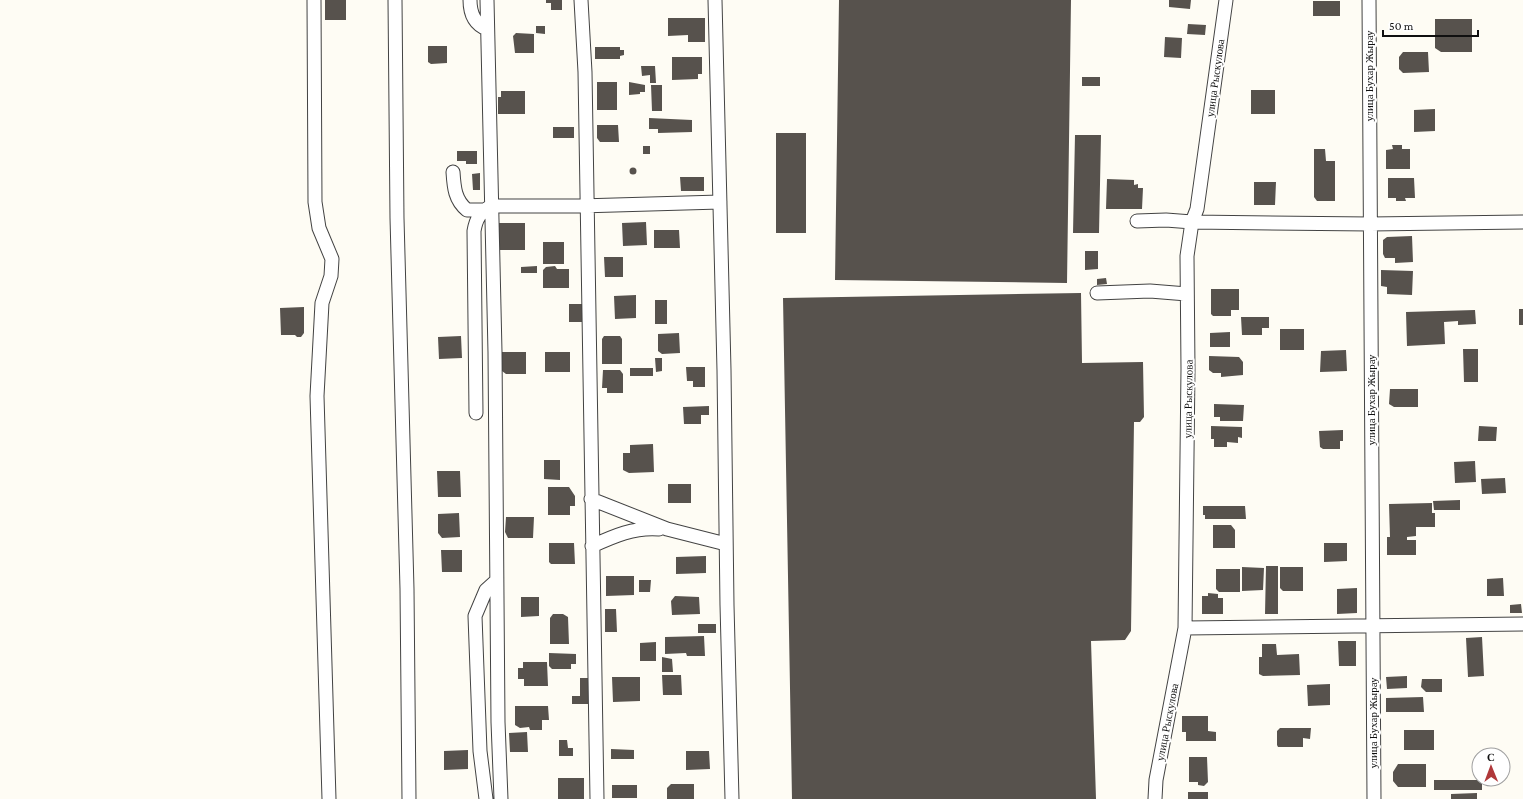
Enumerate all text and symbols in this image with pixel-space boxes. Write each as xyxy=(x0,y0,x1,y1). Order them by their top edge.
scale bar xyxy=(1383,12,1478,38)
text: 50 m xyxy=(1389,19,1414,33)
street label: улица Бухар Жырау xyxy=(1363,30,1375,122)
street label: улица Рыскулова xyxy=(1204,38,1226,118)
street label: улица Бухар Жырау xyxy=(1365,354,1377,446)
street label: улица Рыскулова xyxy=(1181,359,1195,438)
street label: улица Бухар Жырау xyxy=(1367,677,1379,769)
street label: улица Рыскулова xyxy=(1154,682,1180,762)
north arrow xyxy=(1471,747,1511,787)
text: С xyxy=(1487,751,1495,763)

